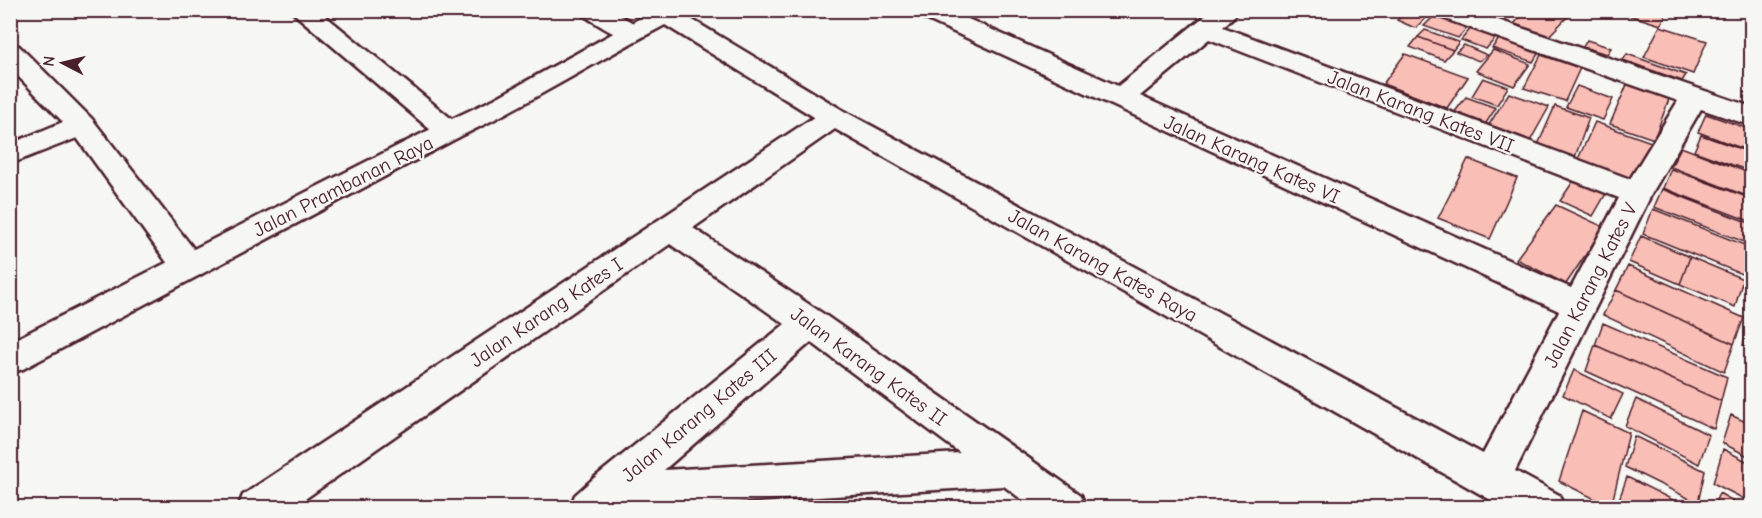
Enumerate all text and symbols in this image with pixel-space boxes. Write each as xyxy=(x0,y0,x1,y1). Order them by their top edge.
north arrow xyxy=(33,33,93,93)
text: N xyxy=(40,55,59,68)
street label: Jalan Karang Kates VII xyxy=(1324,65,1517,158)
street label: Jalan Karang Kates VI xyxy=(1160,110,1343,209)
street label: Jalan Prambanan Raya xyxy=(250,131,437,242)
street label: Jalan Karang Kates V xyxy=(1539,199,1642,372)
street label: Jalan Karang Kates Raya xyxy=(1004,204,1201,327)
street label: Jalan Karang Kates I xyxy=(466,253,627,372)
street label: Jalan Karang Kates II xyxy=(786,302,951,431)
street label: Jalan Karang Kates III xyxy=(617,344,781,487)

